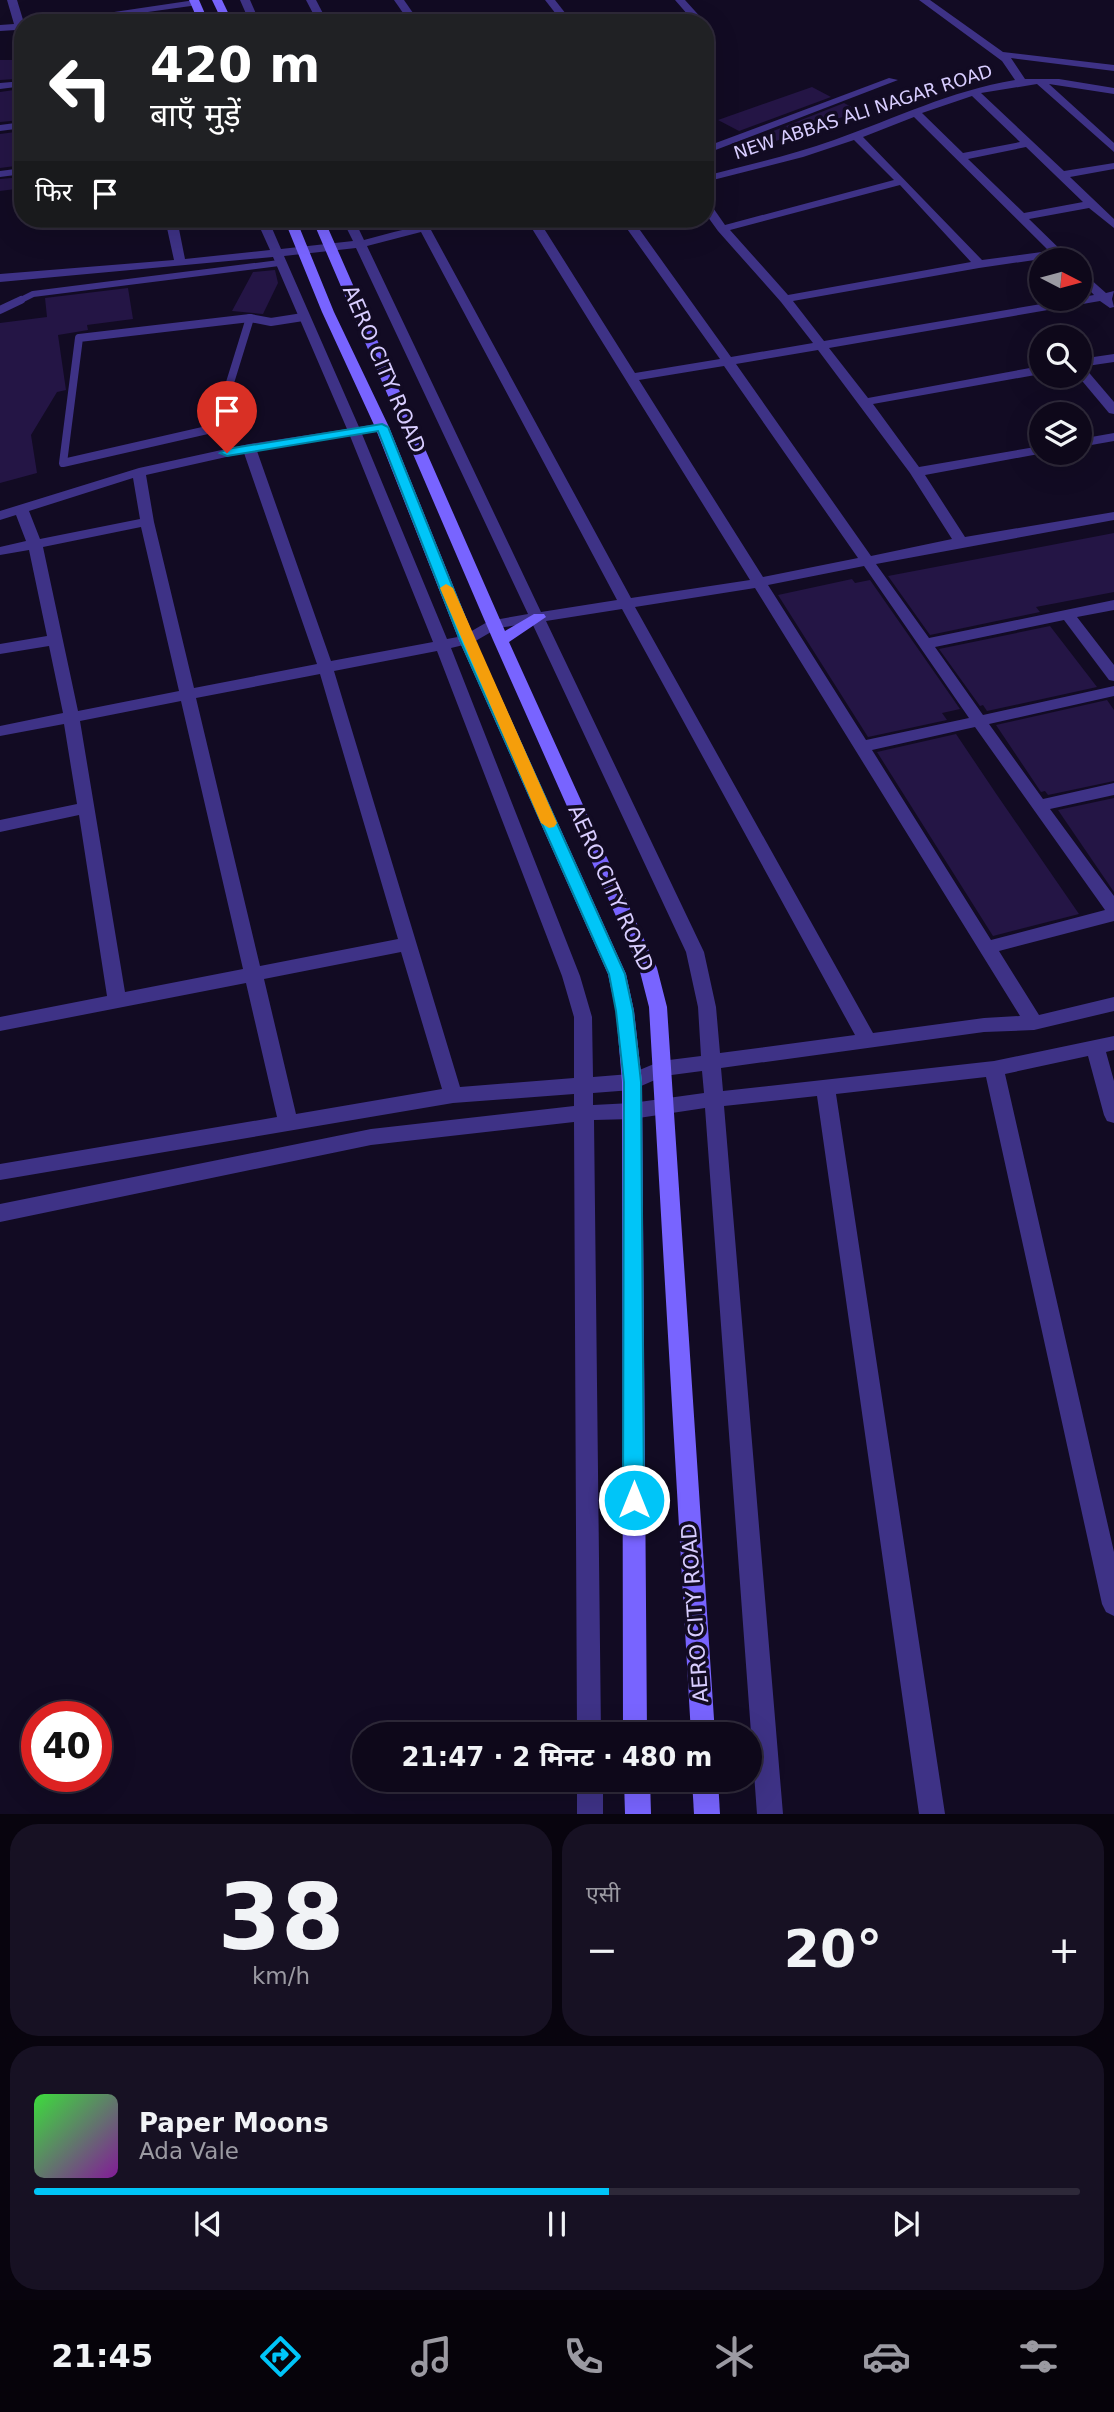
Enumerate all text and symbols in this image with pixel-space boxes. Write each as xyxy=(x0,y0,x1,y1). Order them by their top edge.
text: 420 m xyxy=(150,37,320,94)
icon: left xyxy=(35,42,126,133)
street label: NEW ABBAS ALI NAGAR ROAD xyxy=(731,60,995,163)
text: बाएँ मुड़ें xyxy=(150,96,241,134)
icon: arrive xyxy=(86,175,124,213)
text: फिर xyxy=(35,177,72,207)
north arrow xyxy=(1029,248,1092,312)
map controls xyxy=(1029,248,1092,465)
street label: AERO CITY ROAD xyxy=(338,282,430,456)
button: search xyxy=(1029,325,1092,388)
pin xyxy=(197,381,257,453)
icon: arrive xyxy=(208,392,246,430)
button: layers xyxy=(1029,402,1092,465)
street label: AERO CITY ROAD xyxy=(563,801,659,975)
position arrow xyxy=(597,1463,671,1537)
street label: AERO CITY ROAD xyxy=(677,1522,713,1704)
speed limit sign: 40 xyxy=(21,1701,112,1792)
text: 21:47 · 2 मिनट · 480 m xyxy=(402,1742,712,1772)
text: 38 xyxy=(218,1865,344,1970)
text: एसी xyxy=(586,1881,620,1907)
text: 20° xyxy=(784,1919,882,1979)
text: − xyxy=(586,1928,618,1972)
text: + xyxy=(1048,1928,1080,1972)
text: km/h xyxy=(252,1963,310,1989)
text: Paper Moons xyxy=(139,2108,329,2138)
text: Ada Vale xyxy=(139,2138,239,2164)
icon: previous xyxy=(189,2205,227,2243)
icon: pause xyxy=(538,2205,576,2243)
icon: next xyxy=(887,2205,925,2243)
icon: directions xyxy=(256,2332,305,2381)
icon: music xyxy=(407,2332,456,2381)
icon: phone xyxy=(559,2332,608,2381)
icon: climate xyxy=(710,2332,759,2381)
icon: car xyxy=(862,2332,911,2381)
icon: filters xyxy=(1014,2332,1063,2381)
text: 21:45 xyxy=(51,2337,153,2375)

